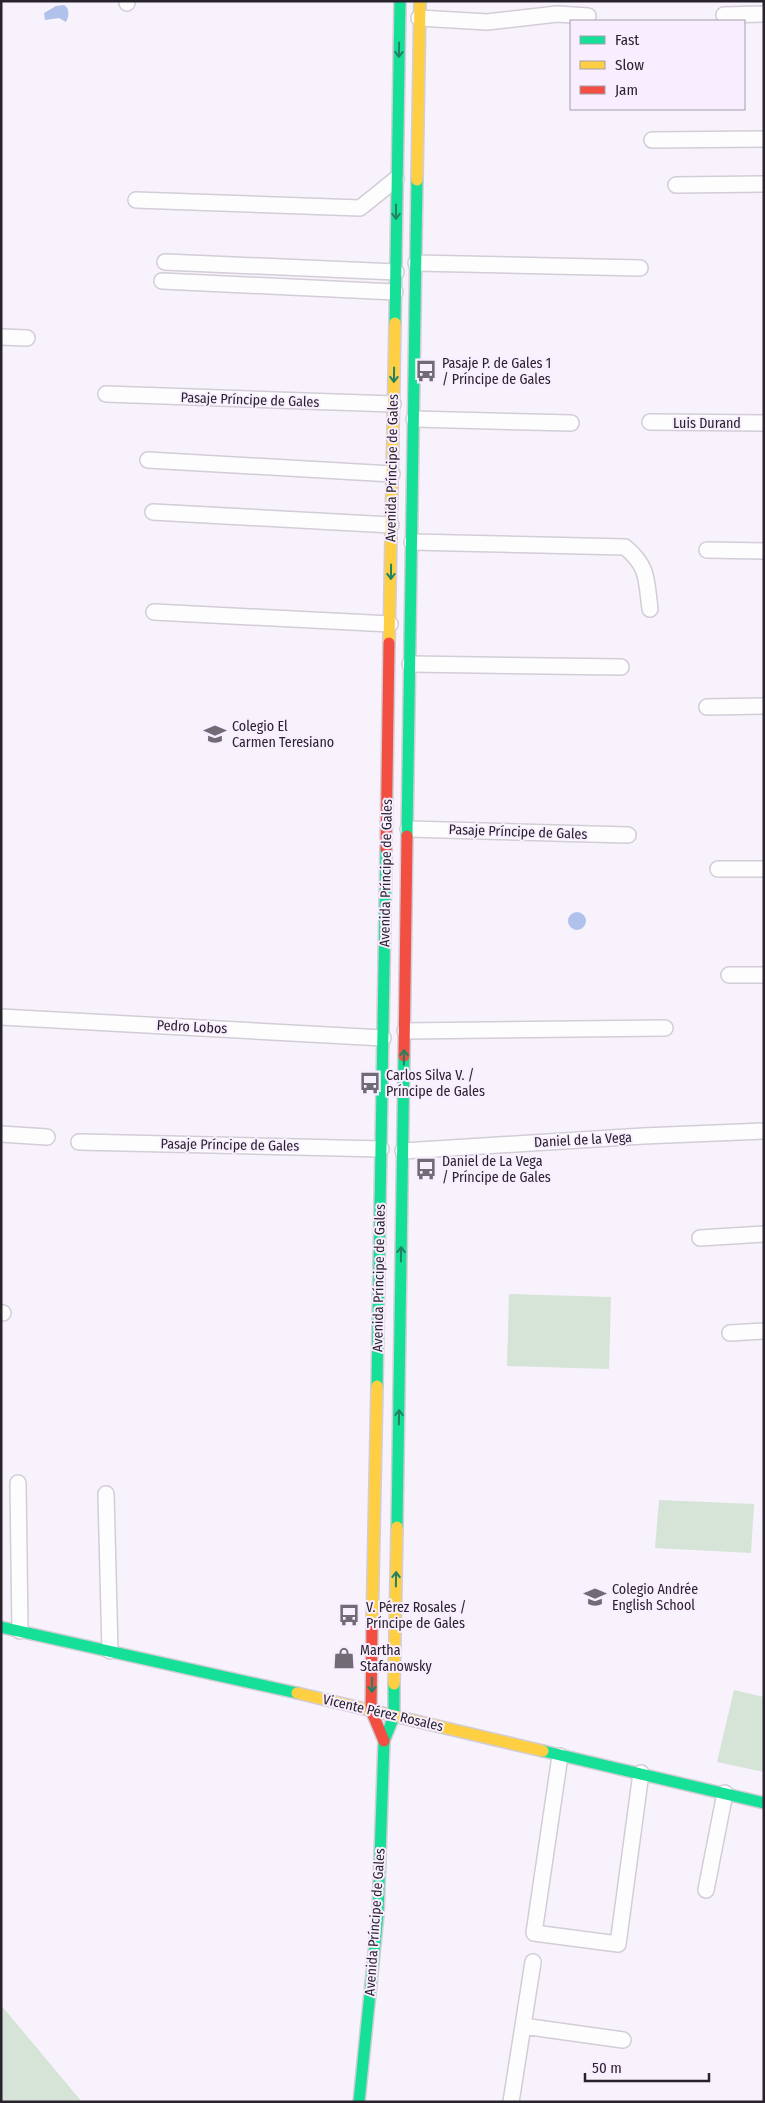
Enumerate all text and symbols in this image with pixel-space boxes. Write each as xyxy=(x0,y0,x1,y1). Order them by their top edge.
legend xyxy=(570,20,745,110)
text: Fast xyxy=(615,31,639,49)
one-way arrow xyxy=(394,42,404,58)
text: Slow xyxy=(615,56,644,74)
text: Jam xyxy=(615,81,638,99)
one-way arrow xyxy=(391,204,401,220)
place label: Pasaje P. de Gales 1 / Príncipe de Gales xyxy=(442,355,551,388)
bus stop icon: Pasaje P. de Gales 1 / Príncipe de Gales xyxy=(413,358,439,384)
one-way arrow xyxy=(389,366,399,383)
street label: Pasaje Príncipe de Gales xyxy=(180,389,320,411)
street label: Avenida Príncipe de Gales xyxy=(382,394,402,542)
street label: Luis Durand xyxy=(673,415,741,432)
one-way arrow xyxy=(386,564,395,580)
place label: Colegio El Carmen Teresiano xyxy=(232,718,334,751)
school or university icon: Colegio El Carmen Teresiano xyxy=(202,721,228,747)
street label: Avenida Príncipe de Gales xyxy=(376,799,396,947)
street label: Pasaje Príncipe de Gales xyxy=(448,821,588,843)
street label: Pedro Lobos xyxy=(156,1017,228,1037)
one-way arrow xyxy=(399,1049,409,1066)
place label: Carlos Silva V. / Príncipe de Gales xyxy=(386,1067,485,1100)
bus stop icon: Carlos Silva V. / Príncipe de Gales xyxy=(357,1070,383,1096)
street label: Daniel de la Vega xyxy=(534,1129,633,1151)
street label: Pasaje Príncipe de Gales xyxy=(161,1135,299,1155)
place label: Daniel de La Vega / Príncipe de Gales xyxy=(442,1153,551,1186)
bus stop icon: Daniel de La Vega / Príncipe de Gales xyxy=(413,1156,439,1182)
street label: Avenida Príncipe de Gales xyxy=(369,1204,389,1352)
one-way arrow xyxy=(396,1247,406,1263)
one-way arrow xyxy=(394,1409,404,1426)
one-way arrow xyxy=(392,1572,401,1588)
place label: Colegio Andrée English School xyxy=(612,1581,698,1614)
school or university icon: Colegio Andrée English School xyxy=(582,1584,608,1610)
place label: V. Pérez Rosales / Príncipe de Gales xyxy=(366,1599,466,1632)
bus stop icon: V. Pérez Rosales / Príncipe de Gales xyxy=(336,1602,362,1628)
place label: Martha Stafanowsky xyxy=(360,1642,433,1675)
shop icon: Martha Stafanowsky xyxy=(331,1645,357,1671)
one-way arrow xyxy=(367,1676,377,1693)
street label: Vicente Pérez Rosales xyxy=(321,1691,445,1735)
street label: Avenida Príncipe de Gales xyxy=(361,1848,389,1996)
scale bar xyxy=(585,2050,709,2082)
text: 50 m xyxy=(592,2059,622,2077)

